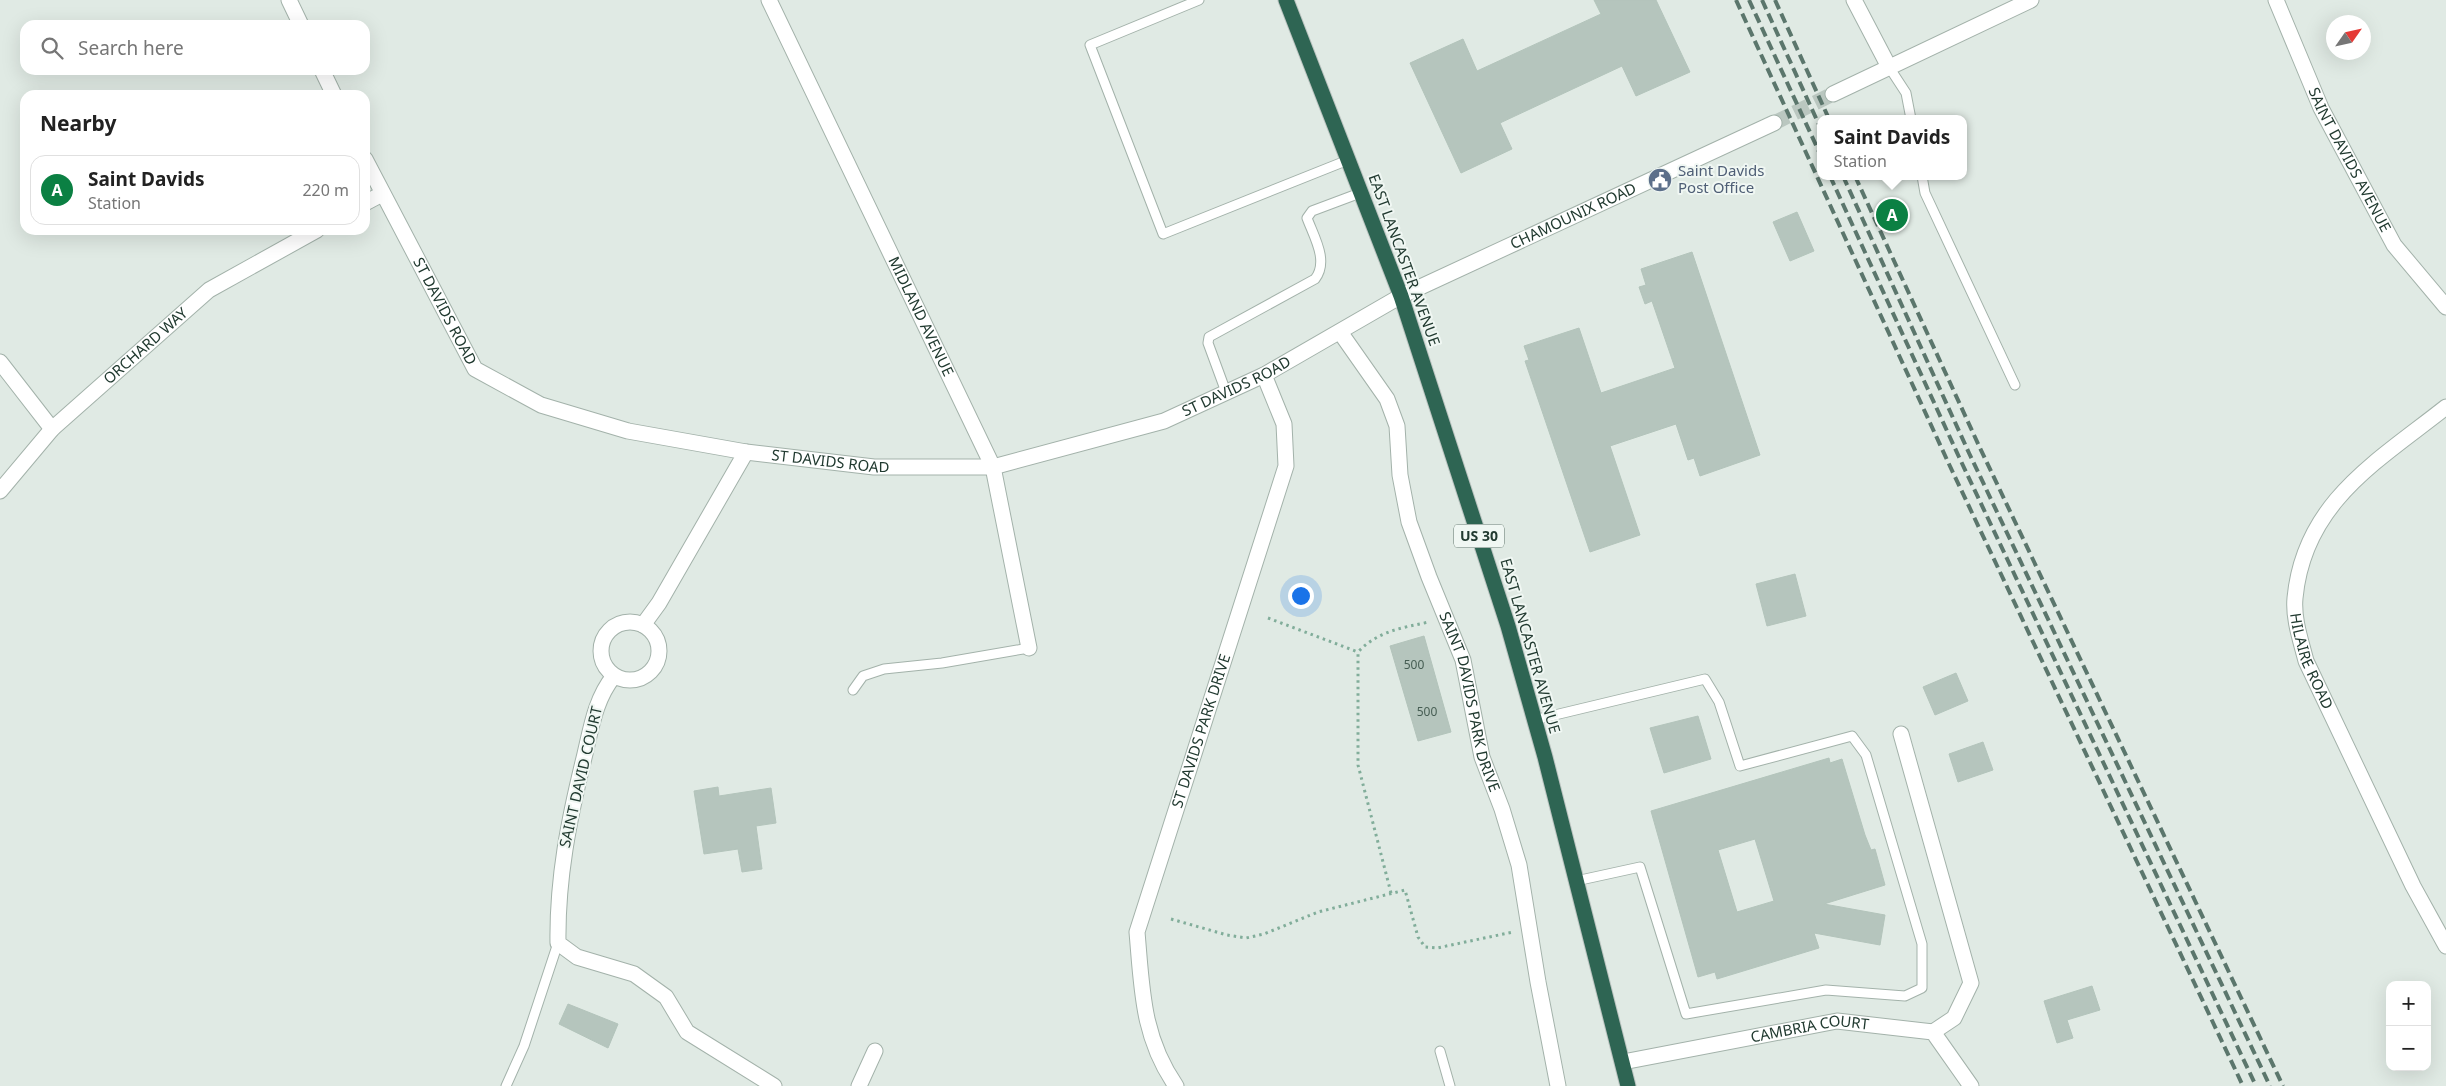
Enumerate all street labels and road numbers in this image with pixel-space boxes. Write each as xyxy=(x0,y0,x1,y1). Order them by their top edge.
street label: SAINT DAVIDS AVENUE xyxy=(2305,84,2396,235)
street label: EAST LANCASTER AVENUE xyxy=(1365,171,1445,348)
street label: CHAMOUNIX ROAD xyxy=(1507,177,1639,253)
street label: MIDLAND AVENUE xyxy=(884,253,959,379)
street label: ST DAVIDS ROAD xyxy=(409,254,482,368)
street label: ORCHARD WAY xyxy=(99,302,192,388)
street label: ST DAVIDS ROAD xyxy=(1178,351,1294,420)
street label: ST DAVIDS ROAD xyxy=(771,444,890,477)
road number: US 30 xyxy=(1454,524,1504,548)
street label: EAST LANCASTER AVENUE xyxy=(1496,556,1566,736)
street label: SAINT DAVIDS PARK DRIVE xyxy=(1435,609,1505,794)
street label: HILAIRE ROAD xyxy=(2286,611,2338,712)
street label: ST DAVIDS PARK DRIVE xyxy=(1166,651,1234,810)
street label: SAINT DAVID COURT xyxy=(554,703,606,849)
street label: CAMBRIA COURT xyxy=(1749,1010,1871,1046)

